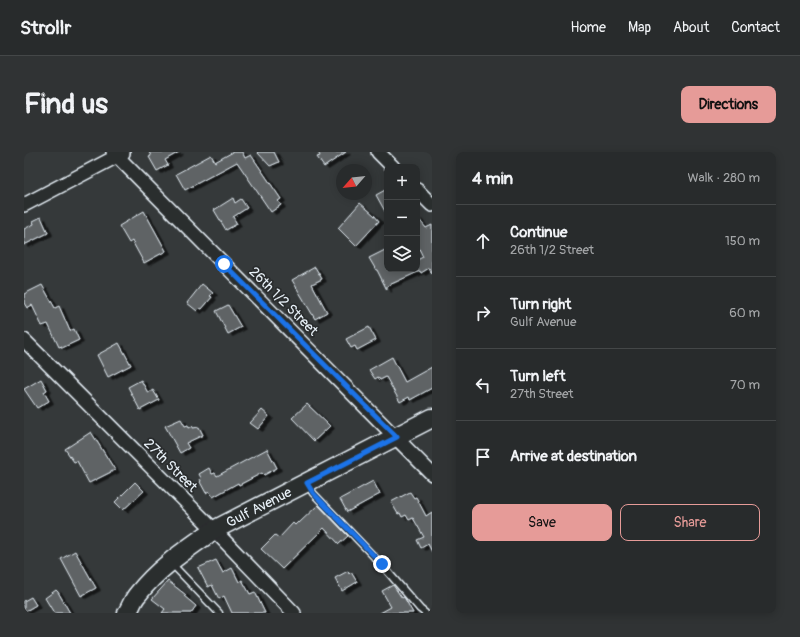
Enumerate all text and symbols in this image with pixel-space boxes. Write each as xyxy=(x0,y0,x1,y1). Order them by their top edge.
text: Strollr xyxy=(20,16,71,40)
text: Home xyxy=(571,19,606,36)
text: Map xyxy=(628,19,651,36)
text: About xyxy=(673,19,709,36)
text: Contact xyxy=(731,19,780,36)
button: Directions xyxy=(681,86,776,123)
text: Find us xyxy=(24,87,108,122)
north arrow xyxy=(336,164,372,200)
map controls xyxy=(384,164,420,272)
button: + xyxy=(384,164,420,200)
text: 4 min xyxy=(472,168,513,189)
text: Walk · 280 m xyxy=(687,170,760,186)
button: − xyxy=(384,200,420,236)
text: Continue xyxy=(510,223,568,242)
icon: ahead xyxy=(472,230,494,252)
text: 150 m xyxy=(725,233,760,249)
button: layers xyxy=(384,236,420,272)
text: 26th 1/2 Street xyxy=(510,242,594,258)
route start xyxy=(215,255,233,273)
street label: 26th 1/2 Street xyxy=(246,263,322,340)
text: Turn right xyxy=(510,295,571,314)
icon: right xyxy=(472,302,494,324)
text: 60 m xyxy=(729,305,760,321)
text: Gulf Avenue xyxy=(510,314,576,330)
text: Turn left xyxy=(510,367,566,386)
icon: left xyxy=(472,374,494,396)
text: 70 m xyxy=(730,377,760,393)
text: 27th Street xyxy=(510,386,574,402)
street label: 27th Street xyxy=(140,435,201,496)
icon: arrive xyxy=(472,446,494,468)
text: Arrive at destination xyxy=(510,447,637,466)
street label: Gulf Avenue xyxy=(223,484,295,531)
button: Save xyxy=(472,504,612,541)
button: Share xyxy=(620,504,760,541)
route end xyxy=(373,555,391,573)

